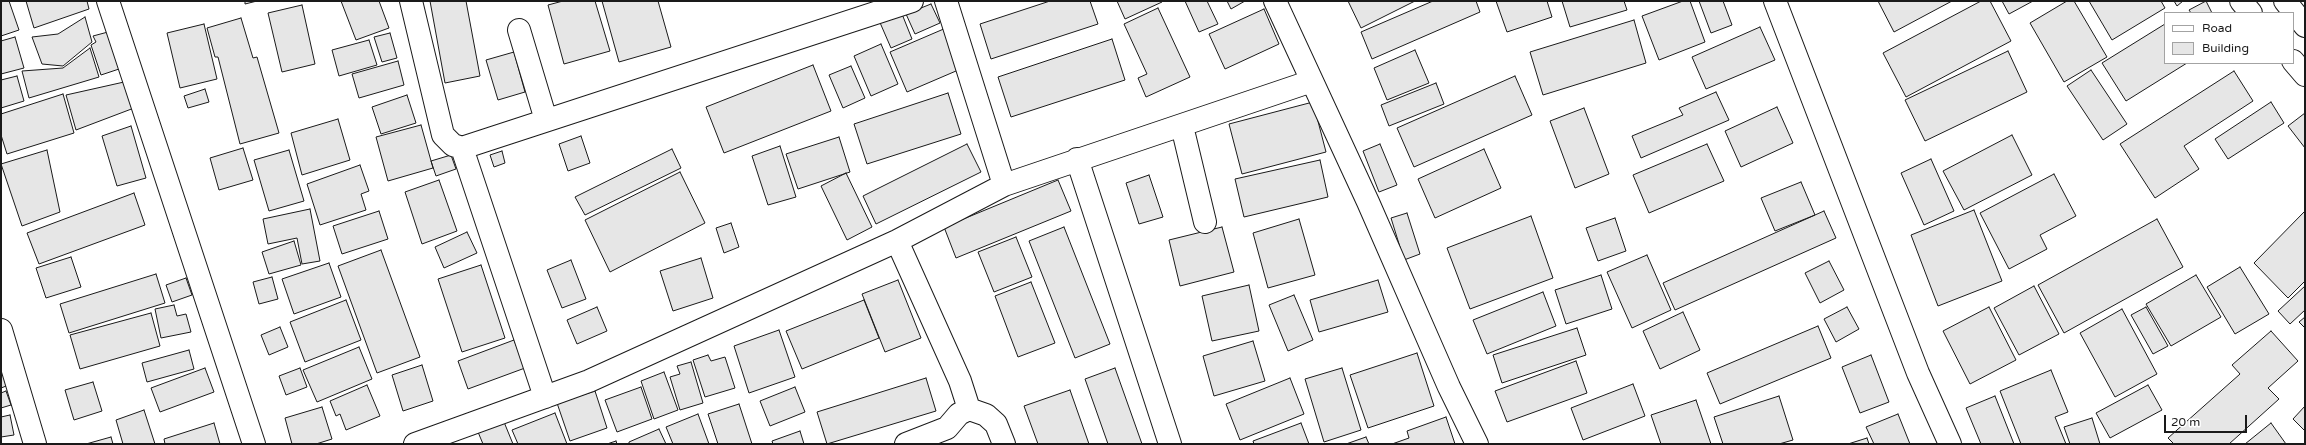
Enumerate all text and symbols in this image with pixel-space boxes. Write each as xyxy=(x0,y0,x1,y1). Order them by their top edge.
legend xyxy=(2164,12,2294,64)
text: Road xyxy=(2202,21,2232,35)
text: Building xyxy=(2202,41,2249,55)
scale bar xyxy=(2166,407,2249,433)
text: 20 m xyxy=(2171,415,2200,429)

